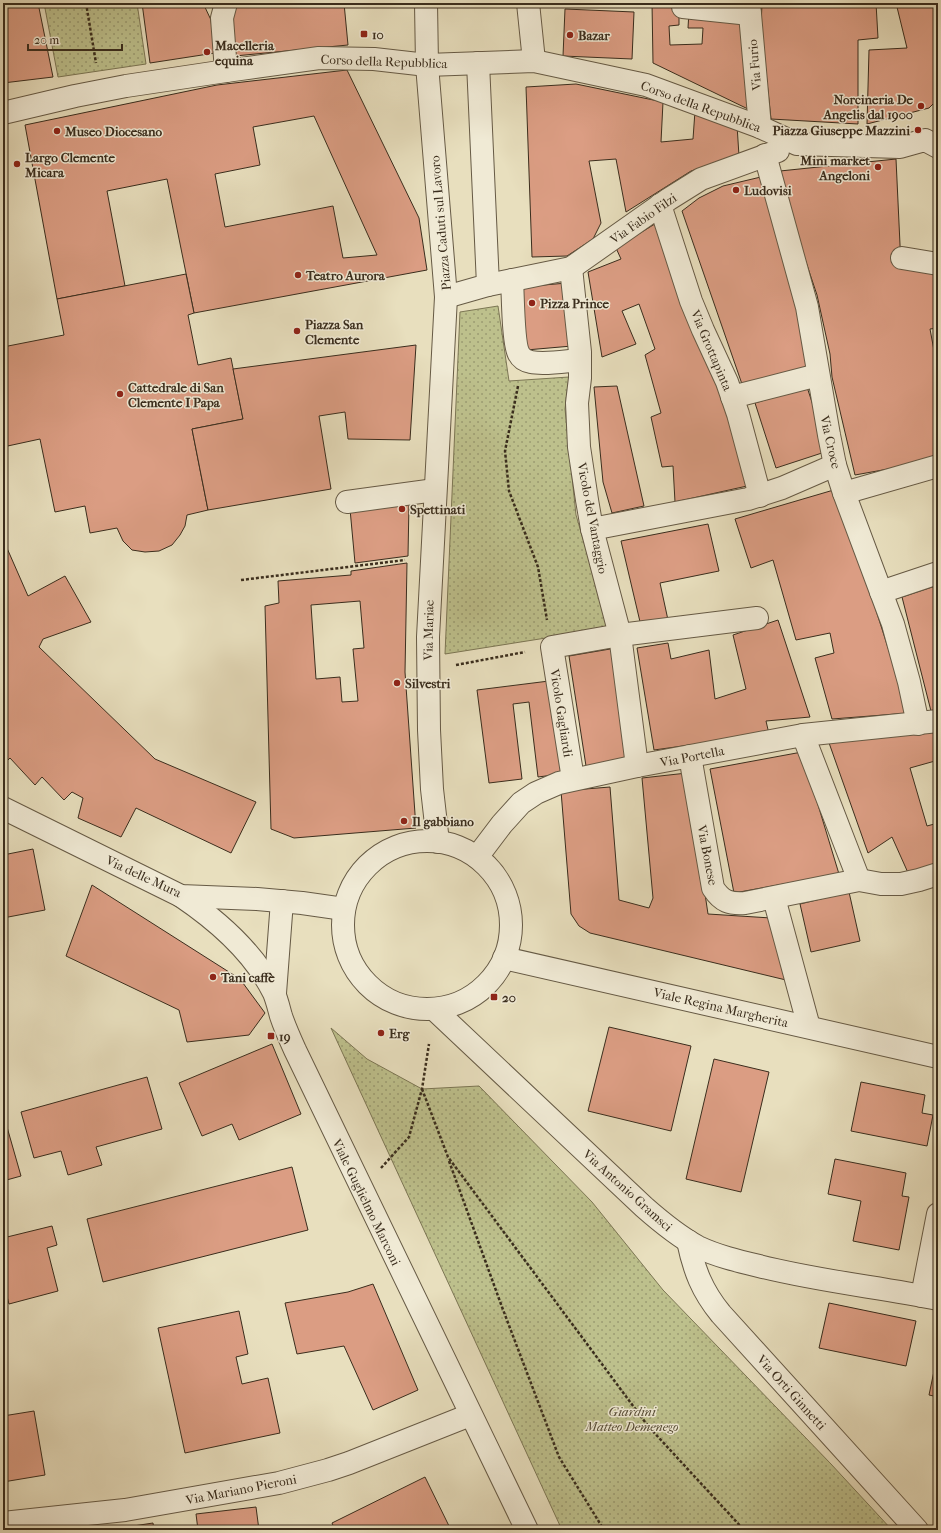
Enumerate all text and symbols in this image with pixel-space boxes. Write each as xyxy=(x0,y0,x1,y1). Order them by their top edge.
scale bar xyxy=(28,26,122,52)
place label: 10 xyxy=(372,27,384,42)
place label: Bazar xyxy=(578,28,610,43)
marker: 10 xyxy=(359,29,369,39)
marker: Bazar xyxy=(565,30,575,40)
text: 20 m xyxy=(34,33,59,47)
place label: Macelleria equina xyxy=(214,38,275,69)
street label: Via Furio xyxy=(745,38,764,92)
marker: Macelleria equina xyxy=(202,47,212,57)
street label: Corso della Repubblica xyxy=(320,52,449,71)
street label: Corso della Repubblica xyxy=(639,78,764,136)
place label: Norcineria De Angelis dal 1900 xyxy=(822,92,914,123)
marker: Norcineria De Angelis dal 1900 xyxy=(916,101,926,111)
place label: Piazza Giuseppe Mazzini xyxy=(773,123,910,139)
place label: Museo Diocesano xyxy=(64,124,162,139)
marker: Piazza Giuseppe Mazzini xyxy=(913,125,923,135)
marker: Museo Diocesano xyxy=(52,126,62,136)
place label: Largo Clemente Micara xyxy=(24,150,116,180)
place label: Mini market Angeloni xyxy=(799,153,870,184)
street label: Piazza Caduti sul Lavoro xyxy=(427,154,454,291)
marker: Largo Clemente Micara xyxy=(12,159,22,169)
marker: Mini market Angeloni xyxy=(873,162,883,172)
place label: Ludovisi xyxy=(744,183,792,198)
marker: Ludovisi xyxy=(731,185,741,195)
street label: Via Fabio Filzi xyxy=(606,190,680,247)
place label: Teatro Aurora xyxy=(305,268,386,283)
marker: Teatro Aurora xyxy=(293,270,303,280)
place label: Pizza Prince xyxy=(540,296,609,311)
marker: Pizza Prince xyxy=(527,298,537,308)
street label: Via Grottapinta xyxy=(687,307,736,394)
place label: Piazza San Clemente xyxy=(305,317,364,347)
marker: Piazza San Clemente xyxy=(292,326,302,336)
place label: Cattedrale di San Clemente I Papa xyxy=(128,380,224,411)
marker: Cattedrale di San Clemente I Papa xyxy=(115,389,125,399)
street label: Via Croce xyxy=(817,413,844,471)
street label: Vicolo del Vantaggio xyxy=(574,460,611,575)
place label: Spettinati xyxy=(410,502,466,518)
marker: Spettinati xyxy=(397,504,407,514)
street label: Via Mariae xyxy=(420,599,437,662)
street label: Vicolo Gagliardi xyxy=(547,667,576,758)
place label: Silvestri xyxy=(405,676,451,691)
marker: Silvestri xyxy=(392,678,402,688)
street label: Via Portella xyxy=(658,743,726,770)
place label: Il gabbiano xyxy=(412,814,474,830)
marker: Il gabbiano xyxy=(399,816,409,826)
street label: Via Bonese xyxy=(694,823,721,887)
street label: Via delle Mura xyxy=(103,852,185,901)
place label: Tani caffè xyxy=(220,970,275,985)
marker: Tani caffè xyxy=(208,972,218,982)
street label: Viale Regina Margherita xyxy=(651,984,791,1031)
place label: 20 xyxy=(502,990,516,1005)
marker: 20 xyxy=(489,992,499,1002)
place label: Erg xyxy=(389,1026,410,1042)
marker: Erg xyxy=(376,1028,386,1038)
place label: 19 xyxy=(279,1029,291,1045)
marker: 19 xyxy=(266,1031,276,1041)
street label: Viale Guglielmo Marconi xyxy=(329,1136,404,1268)
street label: Via Antonio Gramsci xyxy=(579,1146,675,1234)
street label: Via Orti Ginnetti xyxy=(753,1351,829,1433)
park label: Giardini Matteo Demenego xyxy=(584,1404,679,1434)
street label: Via Mariano Pieroni xyxy=(183,1471,298,1508)

